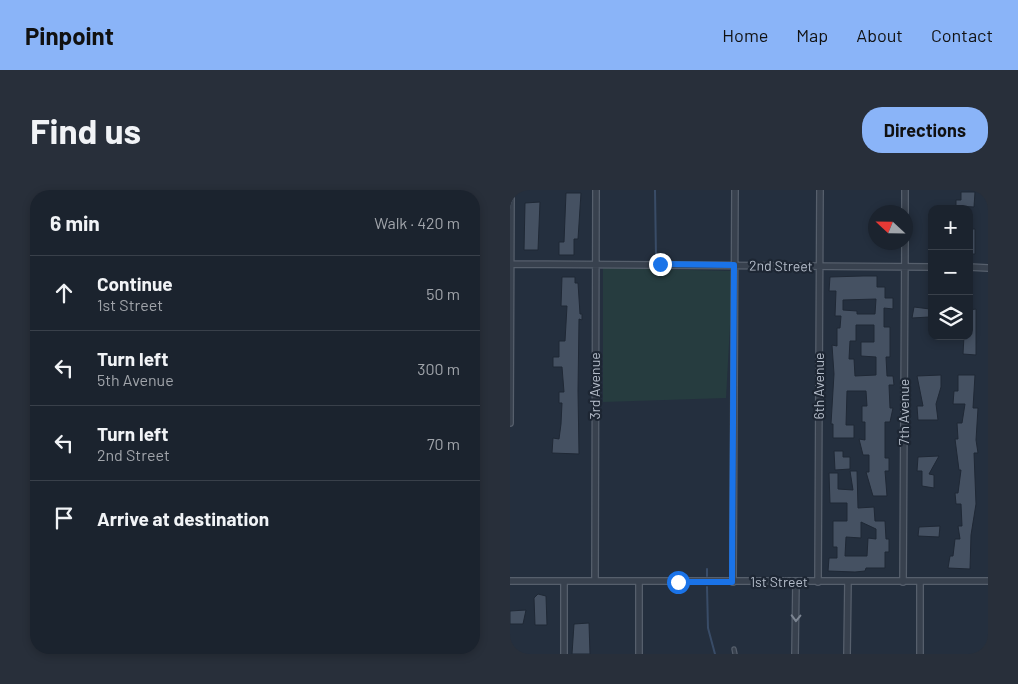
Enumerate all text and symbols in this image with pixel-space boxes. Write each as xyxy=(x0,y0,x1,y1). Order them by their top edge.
text: Pinpoint xyxy=(25,21,114,50)
text: Home xyxy=(722,24,768,46)
text: Map xyxy=(796,24,828,46)
text: About xyxy=(856,24,903,46)
text: Contact xyxy=(931,24,993,46)
button: Directions xyxy=(862,107,988,153)
text: Find us xyxy=(30,109,141,151)
north arrow xyxy=(868,205,913,250)
map controls xyxy=(928,205,973,340)
button: + xyxy=(928,205,973,250)
text: 6 min xyxy=(50,210,100,235)
text: Walk · 420 m xyxy=(374,213,460,232)
button: − xyxy=(928,250,973,295)
route end xyxy=(649,253,672,276)
street label: 2nd Street xyxy=(749,256,813,275)
text: Continue xyxy=(97,272,173,295)
icon: ahead xyxy=(50,279,78,307)
text: 50 m xyxy=(426,284,460,303)
text: 1st Street xyxy=(97,295,163,314)
button: layers xyxy=(928,295,973,340)
text: Turn left xyxy=(97,347,168,370)
street label: 3rd Avenue xyxy=(586,352,603,420)
street label: 6th Avenue xyxy=(810,352,827,420)
icon: left xyxy=(50,354,78,382)
text: 300 m xyxy=(417,359,460,378)
text: 5th Avenue xyxy=(97,370,174,389)
street label: 7th Avenue xyxy=(895,379,912,445)
text: Turn left xyxy=(97,422,168,445)
icon: left xyxy=(50,429,78,457)
text: 70 m xyxy=(427,434,460,453)
text: 2nd Street xyxy=(97,445,170,464)
icon: arrive xyxy=(50,504,78,532)
text: Arrive at destination xyxy=(97,507,269,530)
route start xyxy=(667,571,690,594)
street label: 1st Street xyxy=(750,573,808,590)
one-way arrow xyxy=(791,614,801,622)

